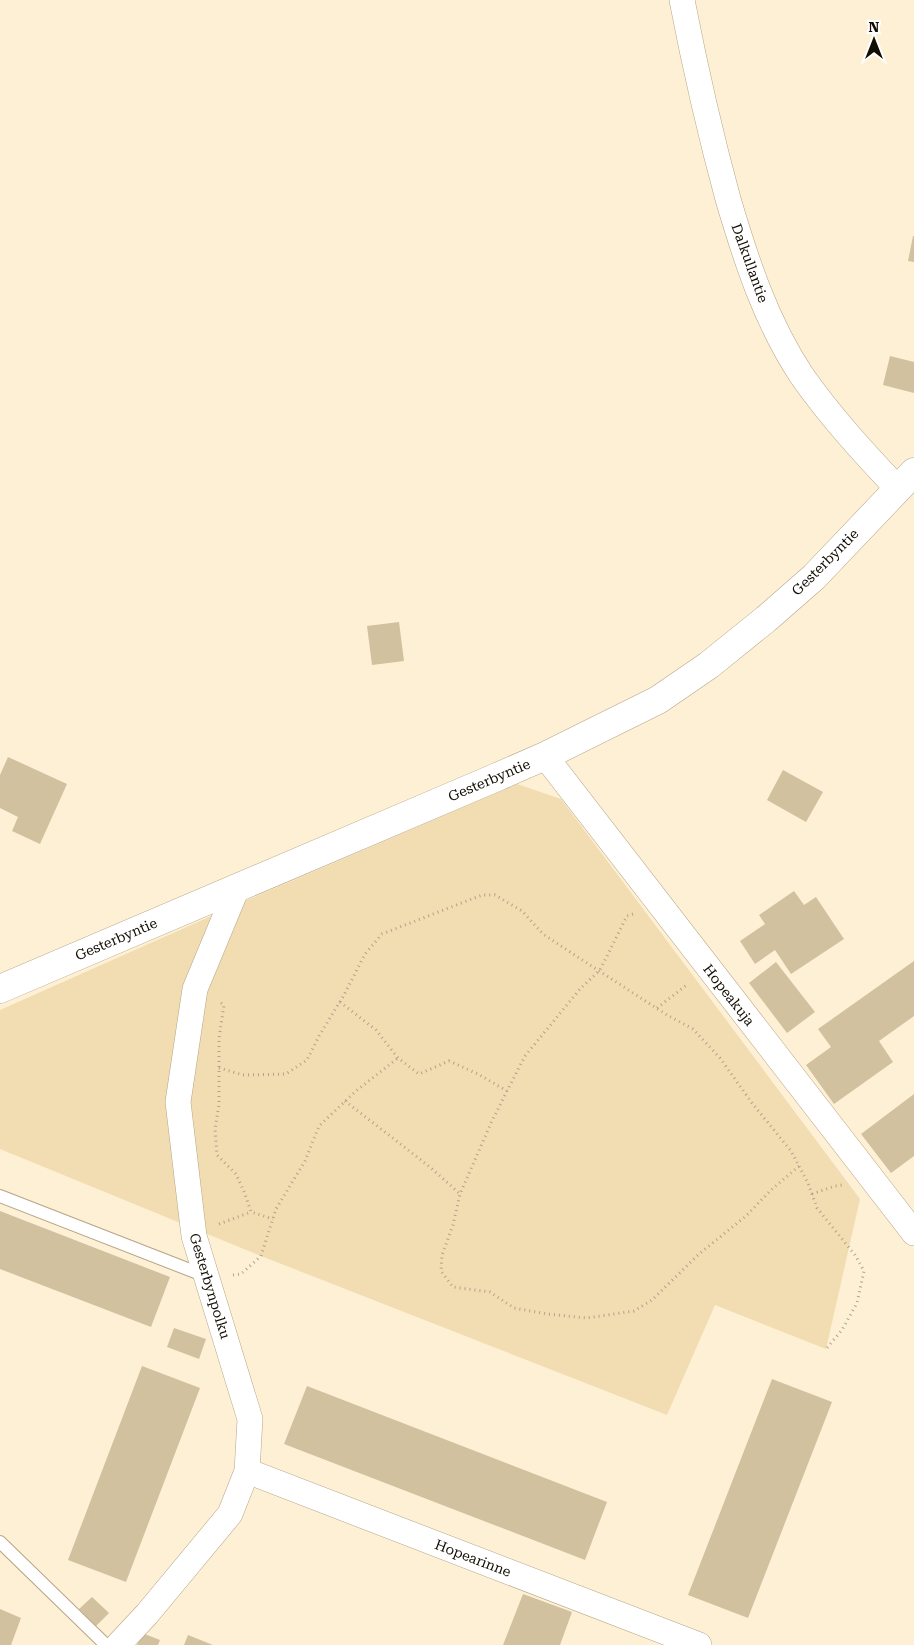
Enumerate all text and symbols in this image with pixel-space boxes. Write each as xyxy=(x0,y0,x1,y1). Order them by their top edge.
north arrow xyxy=(849,15,899,65)
text: N xyxy=(869,19,880,35)
street label: Dalkullantie xyxy=(728,221,772,305)
street label: Gesterbyntie xyxy=(788,525,862,599)
street label: Gesterbyntie xyxy=(446,755,533,804)
street label: Gesterbyntie xyxy=(73,914,160,963)
street label: Hopeakuja xyxy=(700,961,758,1029)
street label: Gesterbynpolku xyxy=(186,1231,234,1341)
street label: Hopearinne xyxy=(433,1536,514,1580)

